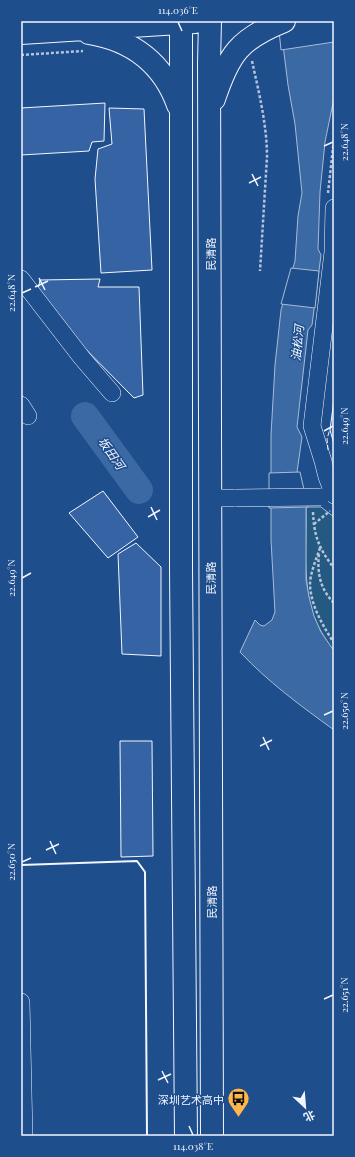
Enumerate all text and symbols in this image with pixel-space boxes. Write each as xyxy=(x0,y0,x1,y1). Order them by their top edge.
text: 114.036°E xyxy=(158,3,198,17)
text: 22.648°N xyxy=(337,123,351,161)
street label: 民清路 xyxy=(203,238,218,271)
text: 22.648°N xyxy=(4,274,18,312)
water label: 油松河 xyxy=(287,322,307,362)
text: 22.649°N xyxy=(337,407,351,445)
water label: 坂田河 xyxy=(95,434,130,474)
text: 22.649°N xyxy=(4,559,18,597)
street label: 民清路 xyxy=(203,562,218,595)
text: 22.650°N xyxy=(337,692,351,730)
text: 22.650°N xyxy=(4,843,18,881)
street label: 民清路 xyxy=(204,886,219,919)
text: 22.651°N xyxy=(337,977,351,1013)
bus stop icon: 深圳艺术高中 xyxy=(226,1086,252,1119)
north arrow xyxy=(285,1087,325,1127)
place label: 深圳艺术高中 xyxy=(158,1092,224,1107)
text: 北 xyxy=(301,1107,318,1126)
text: 114.038°E xyxy=(173,1139,213,1153)

